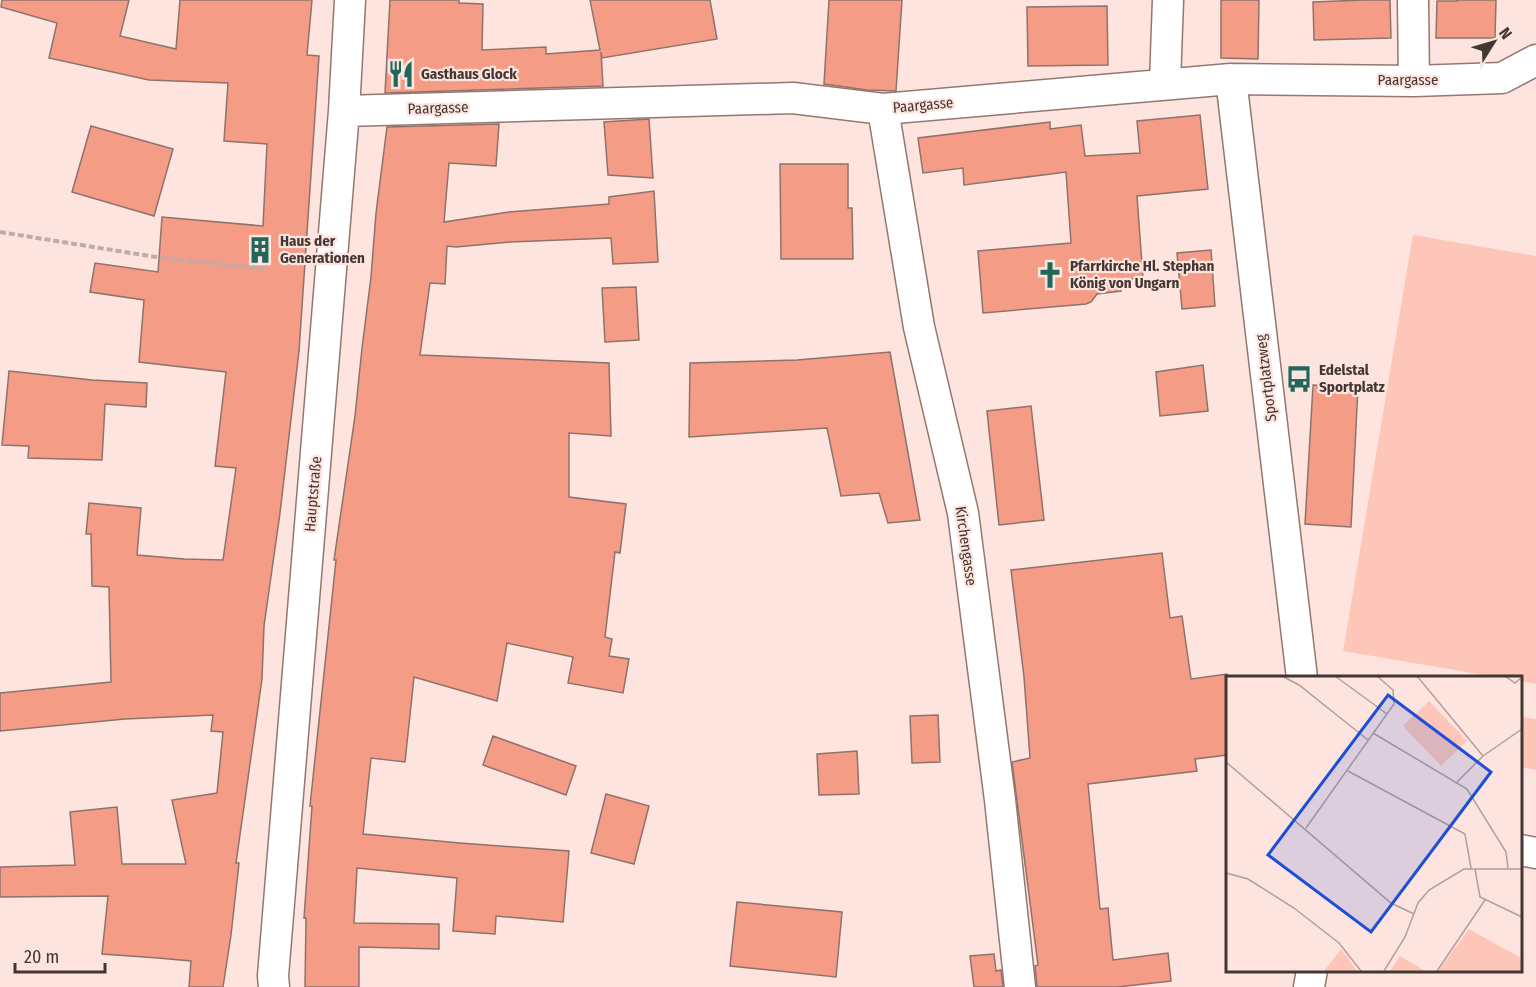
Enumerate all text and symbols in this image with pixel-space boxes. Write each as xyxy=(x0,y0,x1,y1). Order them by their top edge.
north arrow xyxy=(1464,12,1524,72)
text: N xyxy=(1495,24,1516,43)
restaurant icon: Gasthaus Glock xyxy=(386,59,416,89)
place label: Gasthaus Glock xyxy=(421,65,517,83)
street label: Paargasse xyxy=(1378,71,1438,89)
street label: Paargasse xyxy=(892,93,954,117)
street label: Paargasse xyxy=(407,98,469,118)
place label: Haus der Generationen xyxy=(280,232,365,267)
building icon: Haus der Generationen xyxy=(245,235,275,265)
place label: Pfarrkirche Hl. Stephan König von Ungarn xyxy=(1070,257,1215,292)
church icon: Pfarrkirche Hl. Stephan König von Ungarn xyxy=(1035,260,1065,290)
street label: Sportplatzweg xyxy=(1252,333,1280,423)
place label: Edelstal Sportplatz xyxy=(1319,361,1386,396)
bus stop icon: Edelstal Sportplatz xyxy=(1284,364,1314,394)
street label: Hauptstraße xyxy=(301,455,325,533)
street label: Kirchengasse xyxy=(952,505,980,587)
inset map xyxy=(1226,676,1521,972)
scale bar xyxy=(15,936,105,974)
text: 20 m xyxy=(24,946,59,968)

